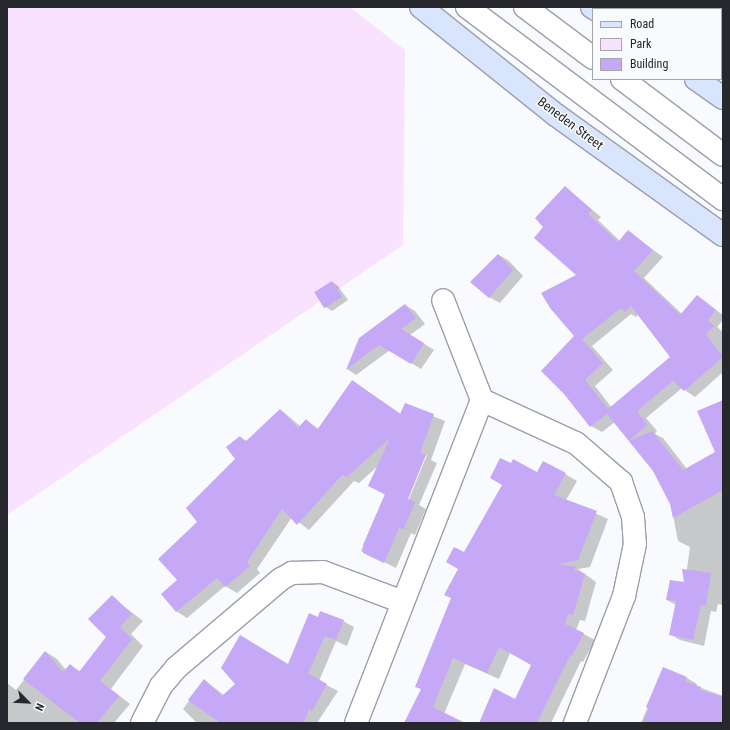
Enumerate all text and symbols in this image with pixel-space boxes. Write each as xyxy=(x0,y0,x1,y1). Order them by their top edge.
legend xyxy=(592,8,722,80)
text: Road xyxy=(630,17,654,31)
text: Park xyxy=(630,37,651,51)
text: Building xyxy=(630,57,668,71)
street label: Beneden Street xyxy=(534,94,606,154)
north arrow xyxy=(8,682,48,722)
text: N xyxy=(32,701,47,713)

